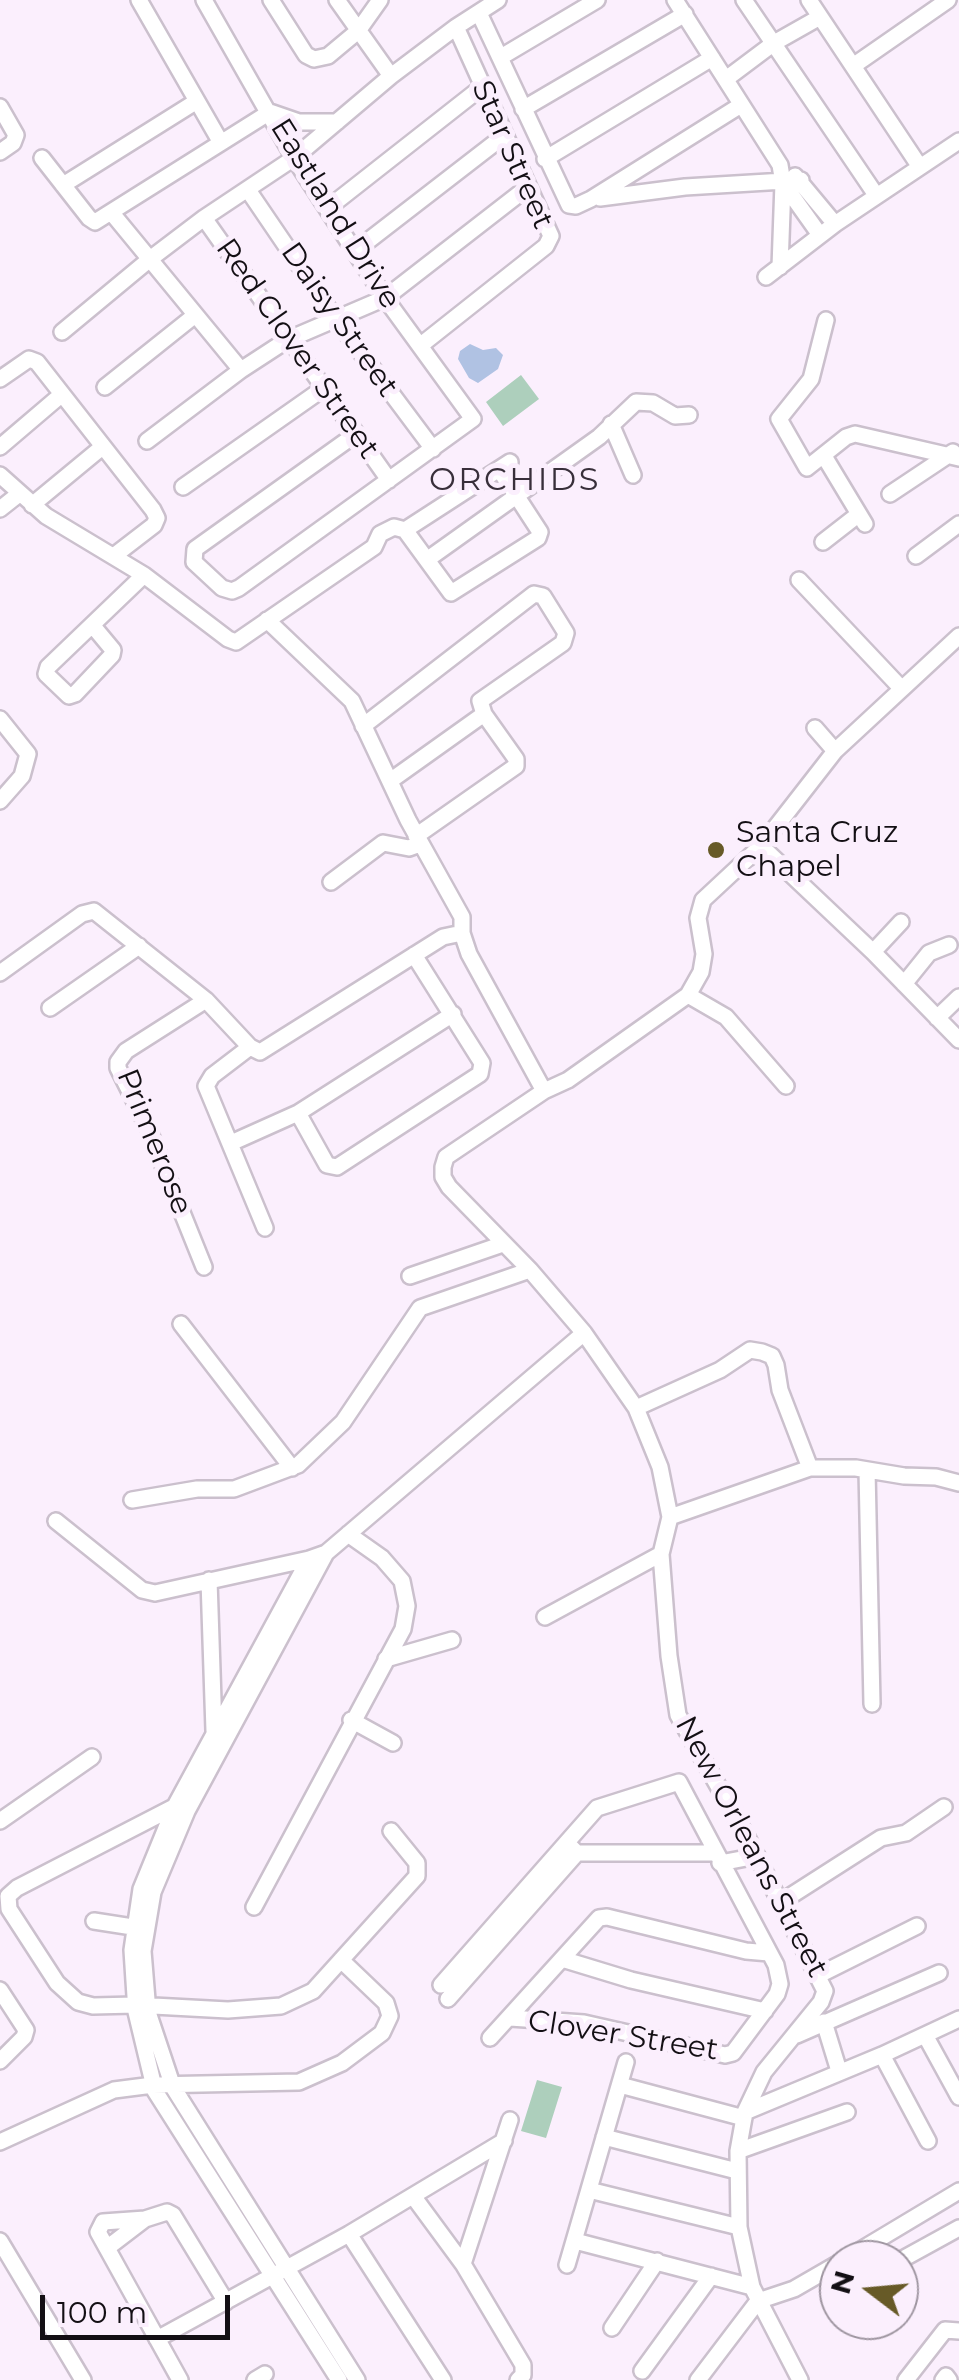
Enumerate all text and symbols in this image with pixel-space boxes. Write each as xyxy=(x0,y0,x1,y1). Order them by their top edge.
street label: Star Street xyxy=(463,75,561,235)
street label: Eastland Drive xyxy=(262,112,408,316)
street label: Red Clover Street xyxy=(208,232,386,466)
street label: Daisy Street xyxy=(273,236,405,404)
district label: ORCHIDS xyxy=(429,462,601,500)
place label: Santa Cruz Chapel xyxy=(736,815,898,886)
marker: Santa Cruz Chapel xyxy=(705,839,727,861)
street label: Primerose xyxy=(108,1064,200,1220)
street label: New Orleans Street xyxy=(667,1710,835,1984)
street label: Clover Street xyxy=(525,2003,721,2069)
north arrow xyxy=(819,2240,919,2340)
text: N xyxy=(823,2267,862,2298)
scale bar xyxy=(45,2275,235,2337)
text: 100 m xyxy=(57,2294,147,2331)

